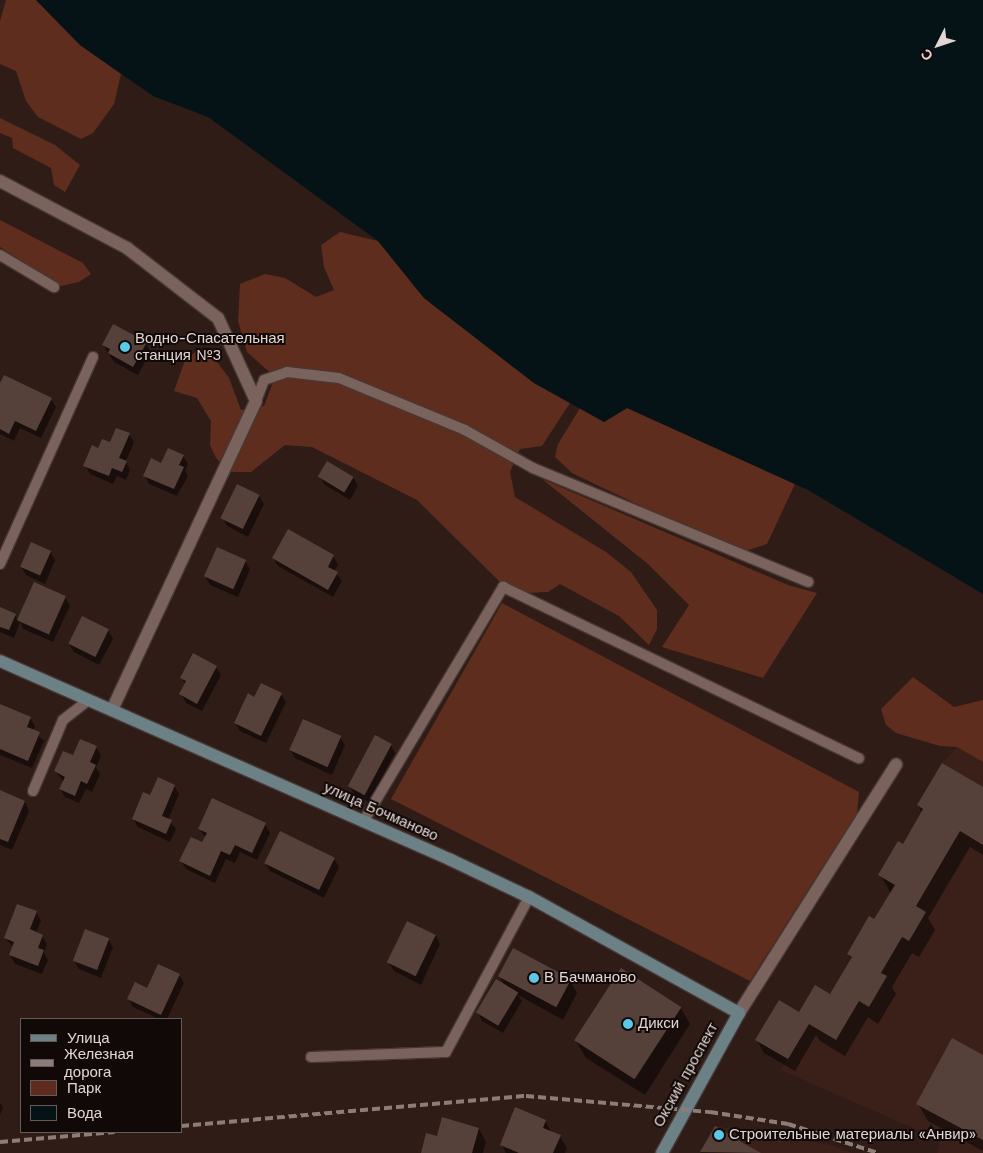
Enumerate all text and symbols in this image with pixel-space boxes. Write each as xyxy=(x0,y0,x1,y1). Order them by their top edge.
north arrow xyxy=(913,20,963,70)
text: С xyxy=(917,46,936,64)
place label: Водно-Спасательная станция №3 xyxy=(135,329,285,364)
marker: Водно-Спасательная станция №3 xyxy=(119,341,131,353)
street label: улица Бочманово xyxy=(321,779,441,845)
place label: В Бачманово xyxy=(544,969,636,987)
marker: В Бачманово xyxy=(528,972,540,984)
place label: Дикси xyxy=(638,1015,679,1033)
legend xyxy=(20,1018,182,1133)
marker: Дикси xyxy=(622,1018,634,1030)
street label: Окский проспект xyxy=(650,1020,722,1130)
text: Улица xyxy=(67,1029,110,1047)
text: Железная дорога xyxy=(64,1045,134,1081)
text: Парк xyxy=(67,1079,101,1097)
text: Вода xyxy=(67,1104,102,1122)
place label: Строительные материалы «Анвир» xyxy=(729,1126,976,1144)
marker: Строительные материалы «Анвир» xyxy=(713,1129,725,1141)

